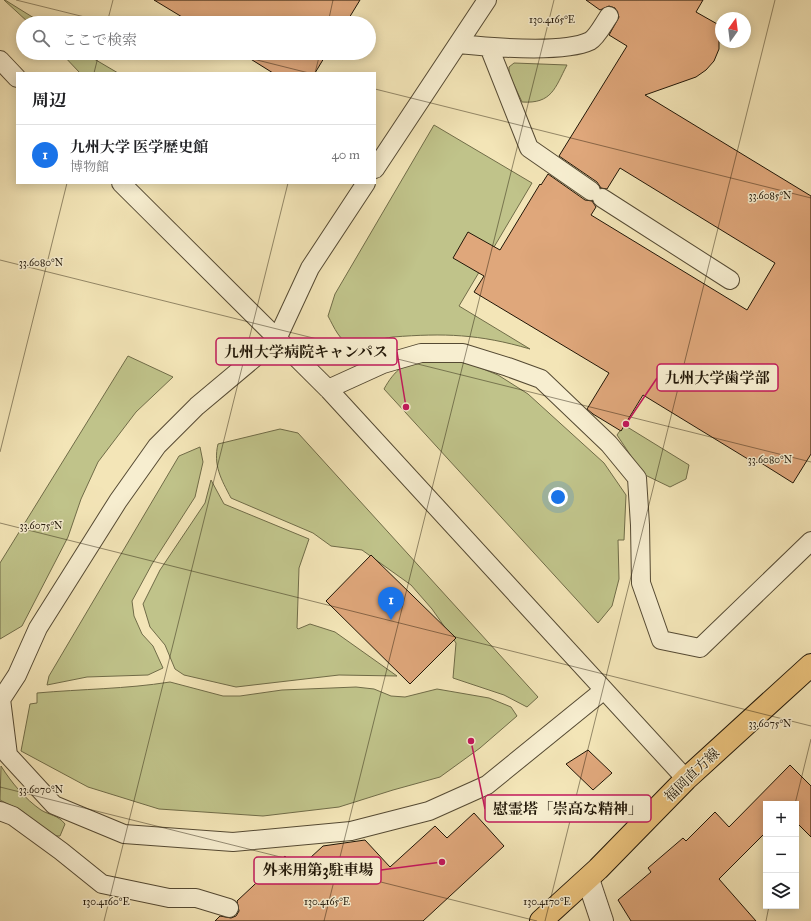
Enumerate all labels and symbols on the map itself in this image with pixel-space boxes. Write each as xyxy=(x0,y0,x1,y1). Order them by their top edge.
north arrow xyxy=(715,12,751,48)
text: 130.4165°E xyxy=(529,14,575,26)
text: 33.6085°N xyxy=(748,190,792,202)
text: 33.6080°N xyxy=(19,257,64,269)
callout: 九州大学病院キャンパス xyxy=(216,338,397,365)
text: 九州大学病院キャンパス xyxy=(224,343,388,361)
callout: 九州大学歯学部 xyxy=(657,364,778,391)
text: 九州大学歯学部 xyxy=(664,369,770,387)
text: 33.6080°N xyxy=(748,454,793,466)
your location xyxy=(548,487,568,507)
text: 33.6075°N xyxy=(19,520,63,532)
pin: 1 xyxy=(378,587,404,620)
text: 33.6075°N xyxy=(748,718,792,730)
street label: 福岡直方線 xyxy=(661,745,723,805)
text: 33.6070°N xyxy=(19,784,64,796)
callout: 慰霊塔「崇高な精神」 xyxy=(485,795,651,822)
text: 慰霊塔「崇高な精神」 xyxy=(493,800,643,818)
callout: 外来用第3駐車場 xyxy=(254,857,381,884)
text: 外来用第3駐車場 xyxy=(263,861,374,880)
text: 130.4160°E xyxy=(82,896,130,908)
text: 130.4165°E xyxy=(304,896,350,908)
text: 130.4170°E xyxy=(523,896,571,908)

